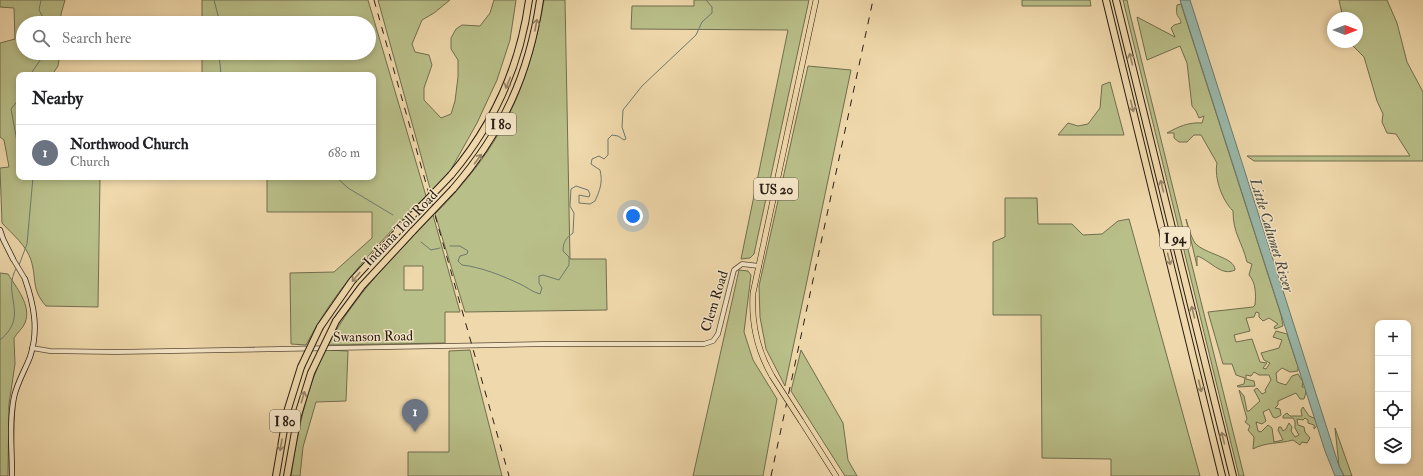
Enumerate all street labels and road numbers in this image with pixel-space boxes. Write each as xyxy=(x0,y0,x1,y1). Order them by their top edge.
road number: I 80 xyxy=(486,113,516,135)
road number: US 20 xyxy=(754,178,798,200)
street label: Indiana Toll Road xyxy=(360,186,441,270)
road number: I 94 xyxy=(1160,227,1190,249)
street label: Clem Road xyxy=(697,269,732,334)
street label: Swanson Road xyxy=(333,327,413,346)
road number: I 80 xyxy=(270,410,300,432)

